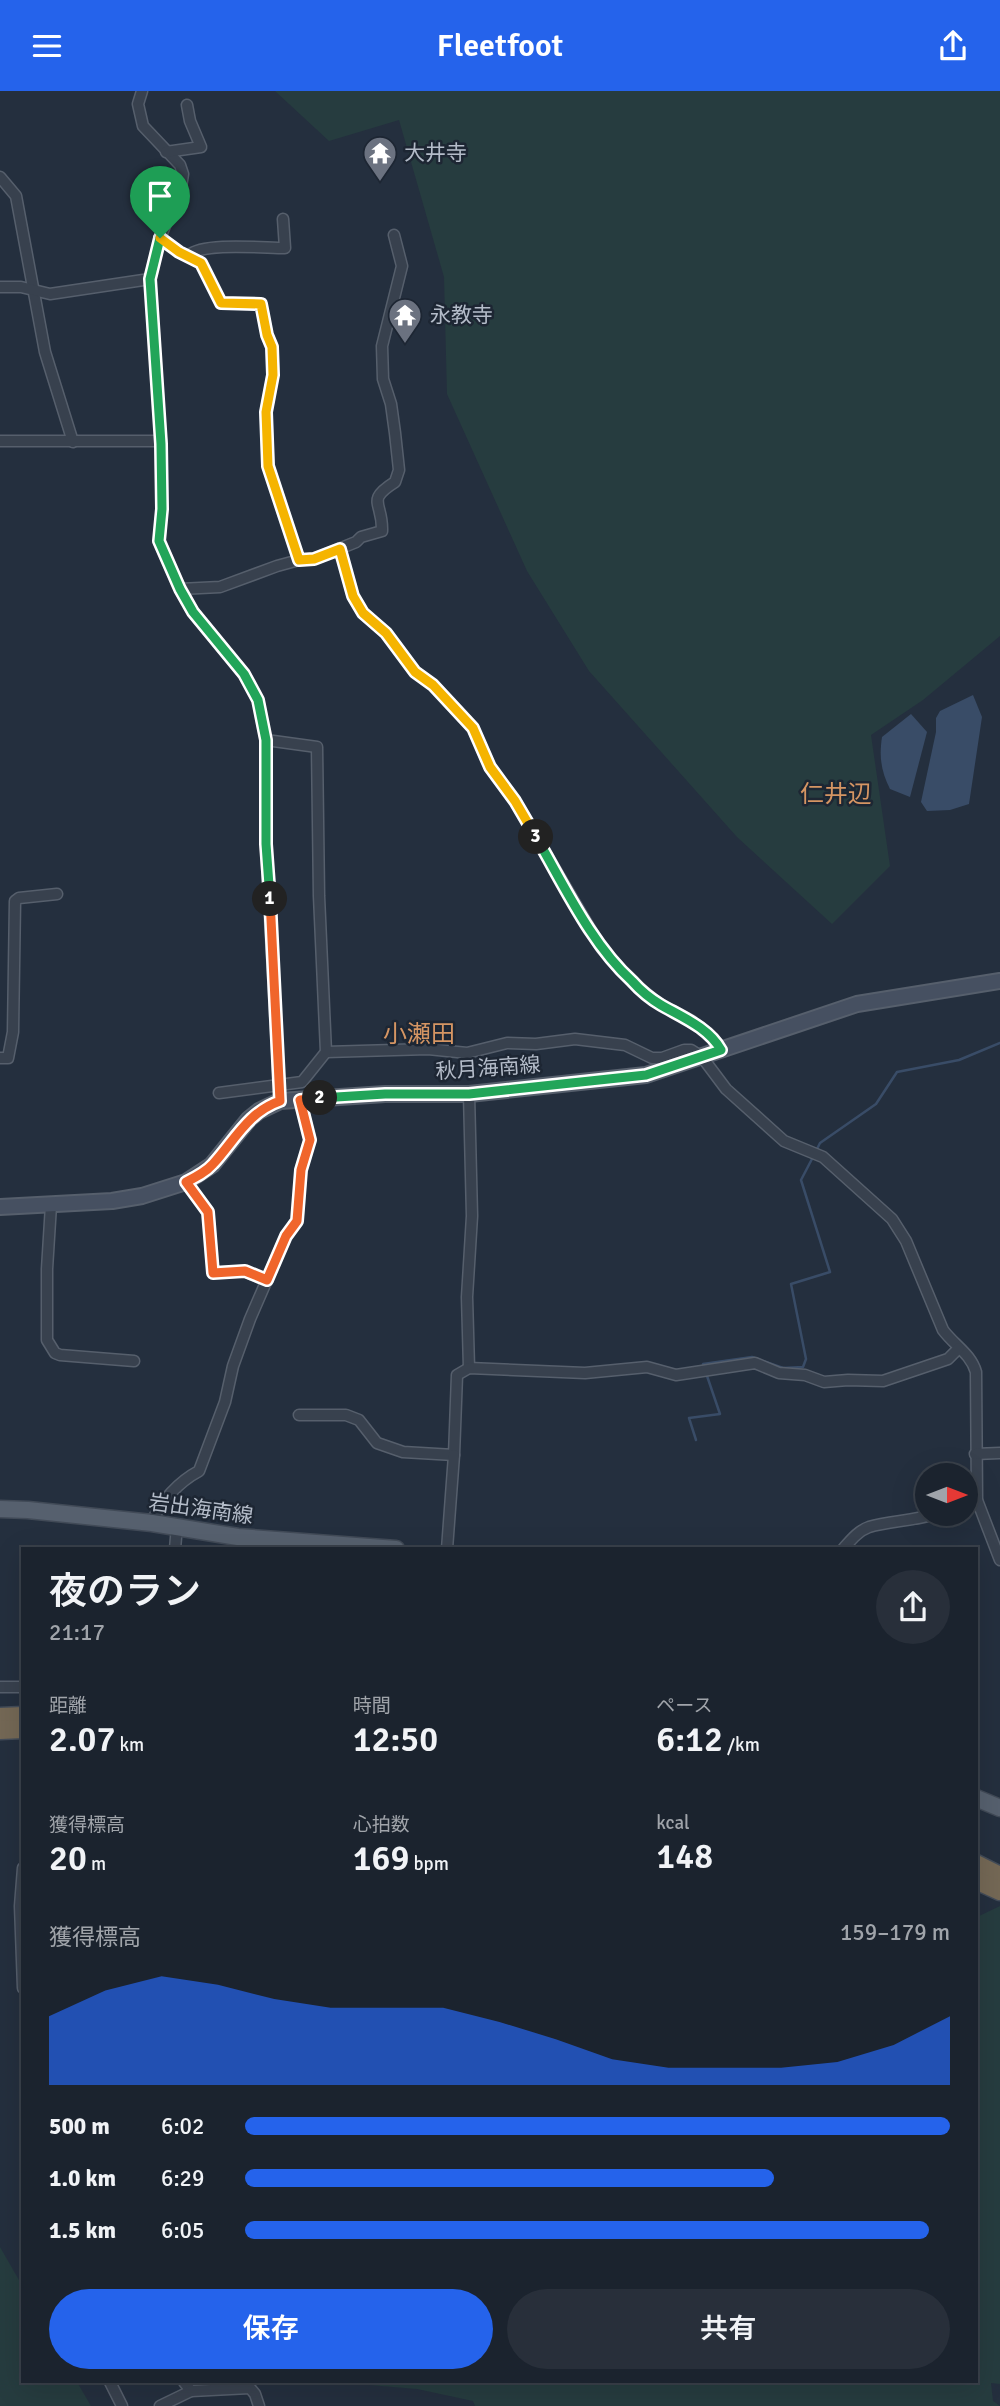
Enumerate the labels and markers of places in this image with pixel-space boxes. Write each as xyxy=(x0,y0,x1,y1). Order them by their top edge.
temple icon: 大井寺 xyxy=(361,134,399,183)
place label: 大井寺 xyxy=(404,140,467,166)
pin xyxy=(130,166,190,238)
temple icon: 永教寺 xyxy=(386,296,424,345)
place label: 永教寺 xyxy=(430,302,493,328)
pin: 3 xyxy=(518,819,554,855)
pin: 1 xyxy=(252,881,288,917)
pin: 2 xyxy=(302,1081,338,1115)

